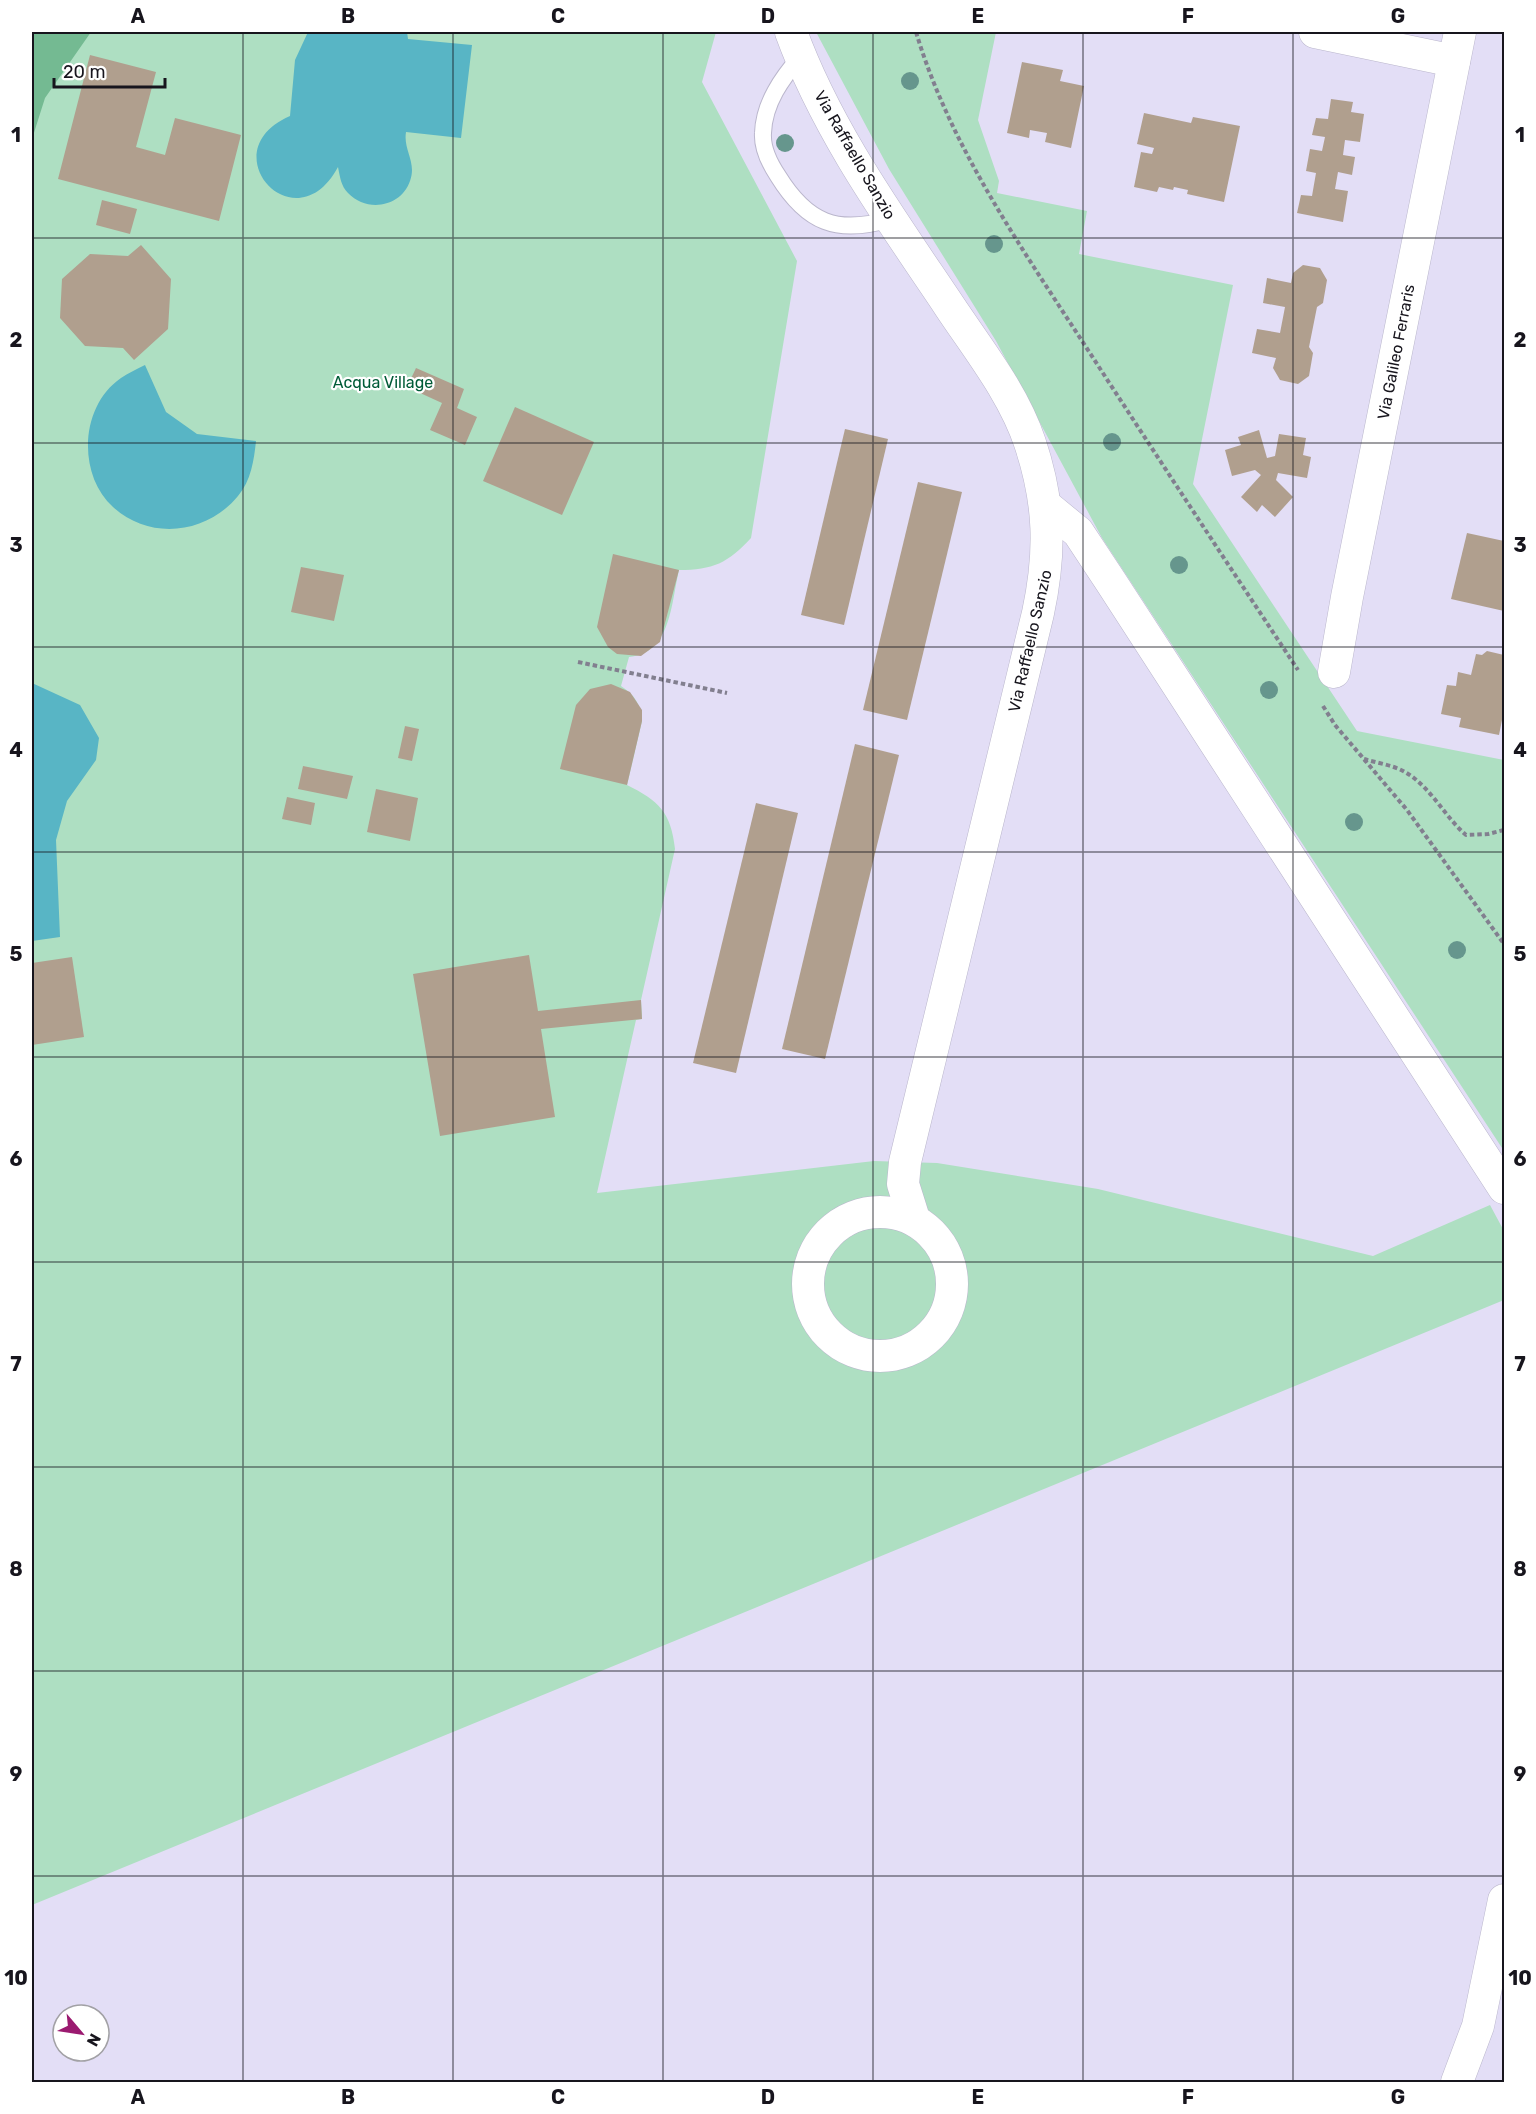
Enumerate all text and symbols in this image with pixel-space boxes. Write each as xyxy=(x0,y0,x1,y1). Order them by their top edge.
text: A xyxy=(131,4,146,28)
text: B xyxy=(341,4,355,28)
text: C xyxy=(551,4,565,28)
text: D xyxy=(761,4,775,28)
text: E xyxy=(972,4,984,28)
text: F xyxy=(1182,4,1194,28)
text: G xyxy=(1391,4,1405,28)
scale bar xyxy=(54,51,165,89)
text: 20 m xyxy=(63,61,105,83)
street label: Via Raffaello Sanzio xyxy=(810,87,900,223)
text: 1 xyxy=(11,123,21,147)
text: 1 xyxy=(1515,123,1525,147)
street label: Via Galileo Ferraris xyxy=(1374,283,1418,421)
text: 2 xyxy=(10,328,23,352)
text: 2 xyxy=(1514,328,1527,352)
park label: Acqua Village xyxy=(333,373,433,392)
text: 3 xyxy=(9,533,23,557)
text: 3 xyxy=(1513,533,1527,557)
street label: Via Raffaello Sanzio xyxy=(1004,568,1056,714)
text: 4 xyxy=(9,738,23,762)
text: 4 xyxy=(1513,738,1527,762)
text: 5 xyxy=(10,942,23,966)
text: 5 xyxy=(1514,942,1527,966)
text: 6 xyxy=(9,1147,23,1171)
text: 6 xyxy=(1513,1147,1527,1171)
text: 7 xyxy=(10,1352,22,1376)
text: 7 xyxy=(1514,1352,1526,1376)
text: 8 xyxy=(9,1557,23,1581)
text: 8 xyxy=(1513,1557,1527,1581)
text: 9 xyxy=(10,1762,23,1786)
text: 9 xyxy=(1514,1762,1527,1786)
text: 10 xyxy=(4,1966,28,1990)
text: 10 xyxy=(1508,1966,1532,1990)
north arrow xyxy=(51,2003,111,2063)
text: N xyxy=(83,2030,105,2050)
text: A xyxy=(131,2085,146,2109)
text: B xyxy=(341,2085,355,2109)
text: C xyxy=(551,2085,565,2109)
text: D xyxy=(761,2085,775,2109)
text: E xyxy=(972,2085,984,2109)
text: F xyxy=(1182,2085,1194,2109)
text: G xyxy=(1391,2085,1405,2109)

